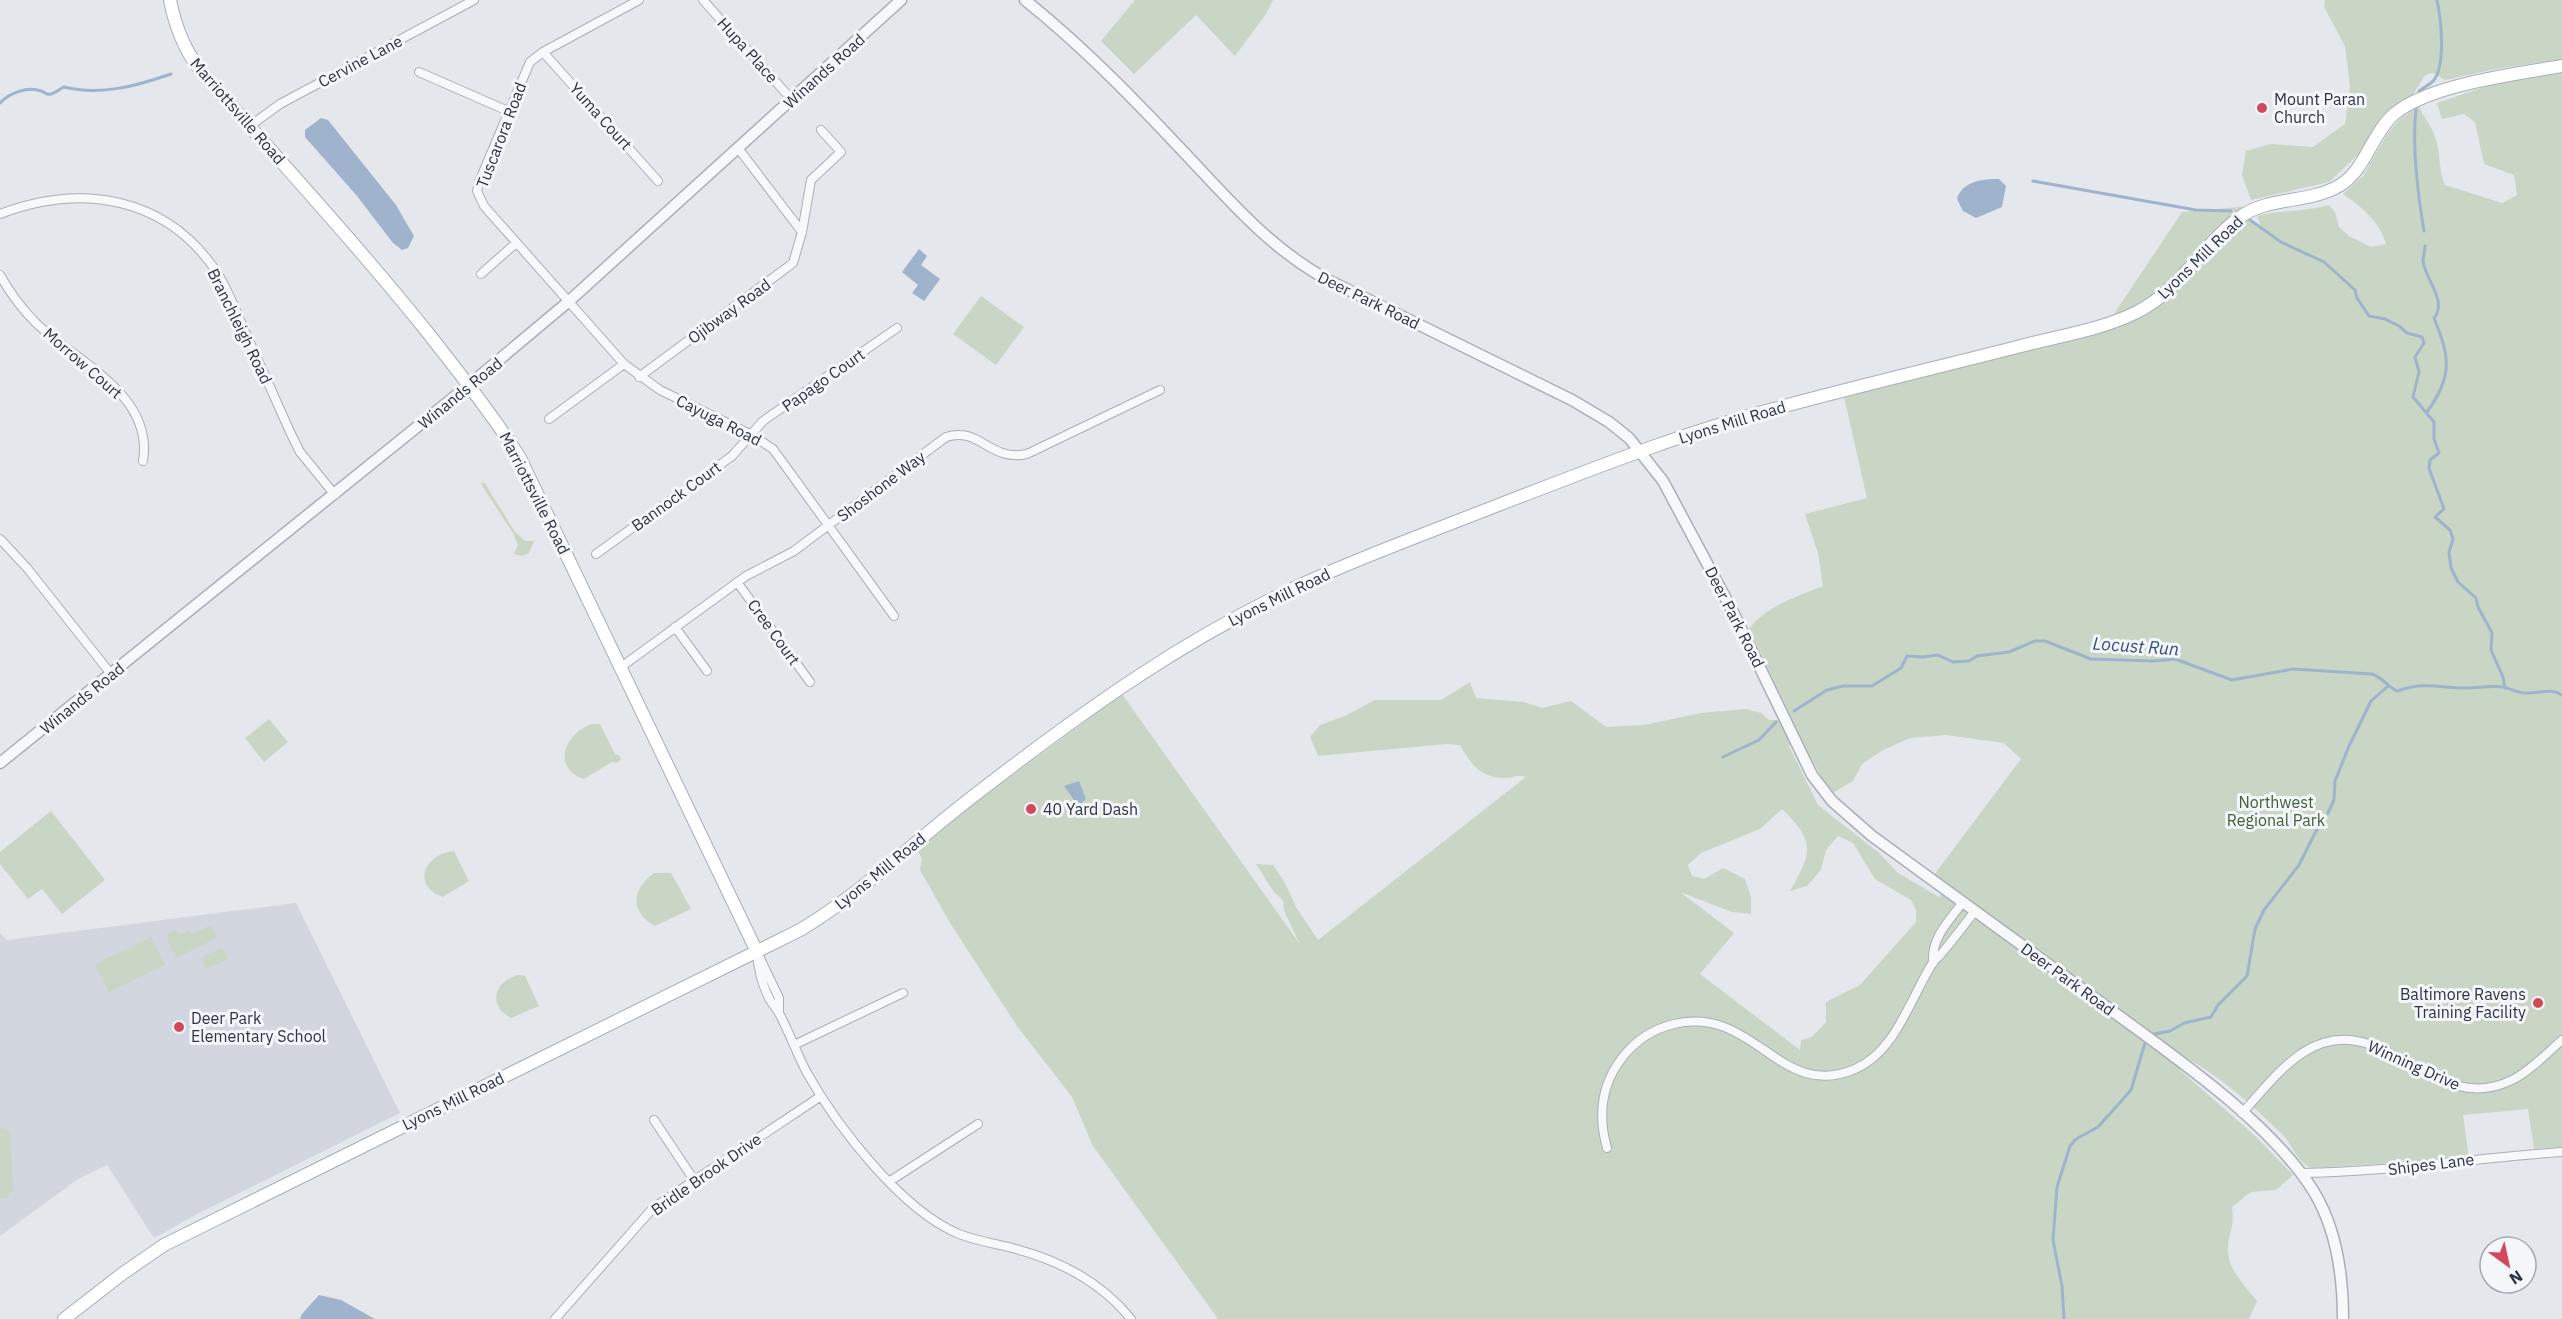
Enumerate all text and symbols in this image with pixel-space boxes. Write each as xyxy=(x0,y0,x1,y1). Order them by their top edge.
street label: Hupa Place xyxy=(713,13,783,87)
street label: Winands Road xyxy=(779,29,869,113)
street label: Cervine Lane xyxy=(314,30,406,92)
street label: Marriottsville Road xyxy=(186,54,290,168)
street label: Yuma Court xyxy=(565,78,637,154)
street label: Tuscarora Road xyxy=(472,79,530,191)
place label: Mount Paran Church xyxy=(2274,89,2365,127)
marker: Mount Paran Church xyxy=(2255,101,2269,115)
street label: Lyons Mill Road xyxy=(2153,211,2247,303)
street label: Branchleigh Road xyxy=(203,265,277,387)
street label: Deer Park Road xyxy=(1315,267,1423,333)
street label: Ojibway Road xyxy=(684,274,774,348)
street label: Morrow Court xyxy=(39,323,127,403)
street label: Papago Court xyxy=(778,344,868,416)
street label: Winands Road xyxy=(414,353,506,433)
street label: Cayuga Road xyxy=(673,390,765,450)
street label: Lyons Mill Road xyxy=(1676,396,1788,448)
street label: Marriottsville Road xyxy=(495,428,575,558)
street label: Shoshone Way xyxy=(833,446,929,526)
street label: Bannock Court xyxy=(627,457,725,535)
street label: Deer Park Road xyxy=(1701,563,1769,671)
street label: Lyons Mill Road xyxy=(1225,564,1333,630)
street label: Cree Court xyxy=(743,595,805,669)
water label: Locust Run xyxy=(2092,632,2180,660)
street label: Winands Road xyxy=(36,658,128,738)
park label: Northwest Regional Park xyxy=(2227,792,2326,830)
place label: 40 Yard Dash xyxy=(1043,799,1138,819)
marker: 40 Yard Dash xyxy=(1024,802,1038,816)
street label: Lyons Mill Road xyxy=(831,828,929,914)
street label: Deer Park Road xyxy=(2017,938,2119,1020)
place label: Baltimore Ravens Training Facility xyxy=(2400,984,2526,1022)
marker: Baltimore Ravens Training Facility xyxy=(2531,996,2545,1010)
place label: Deer Park Elementary School xyxy=(191,1008,326,1046)
marker: Deer Park Elementary School xyxy=(172,1020,186,1034)
street label: Winning Drive xyxy=(2365,1036,2463,1094)
street label: Lyons Mill Road xyxy=(399,1068,507,1134)
street label: Bridle Brook Drive xyxy=(647,1128,765,1219)
street label: Shipes Lane xyxy=(2387,1149,2475,1179)
north arrow xyxy=(2478,1235,2538,1295)
text: N xyxy=(2506,1266,2526,1289)

